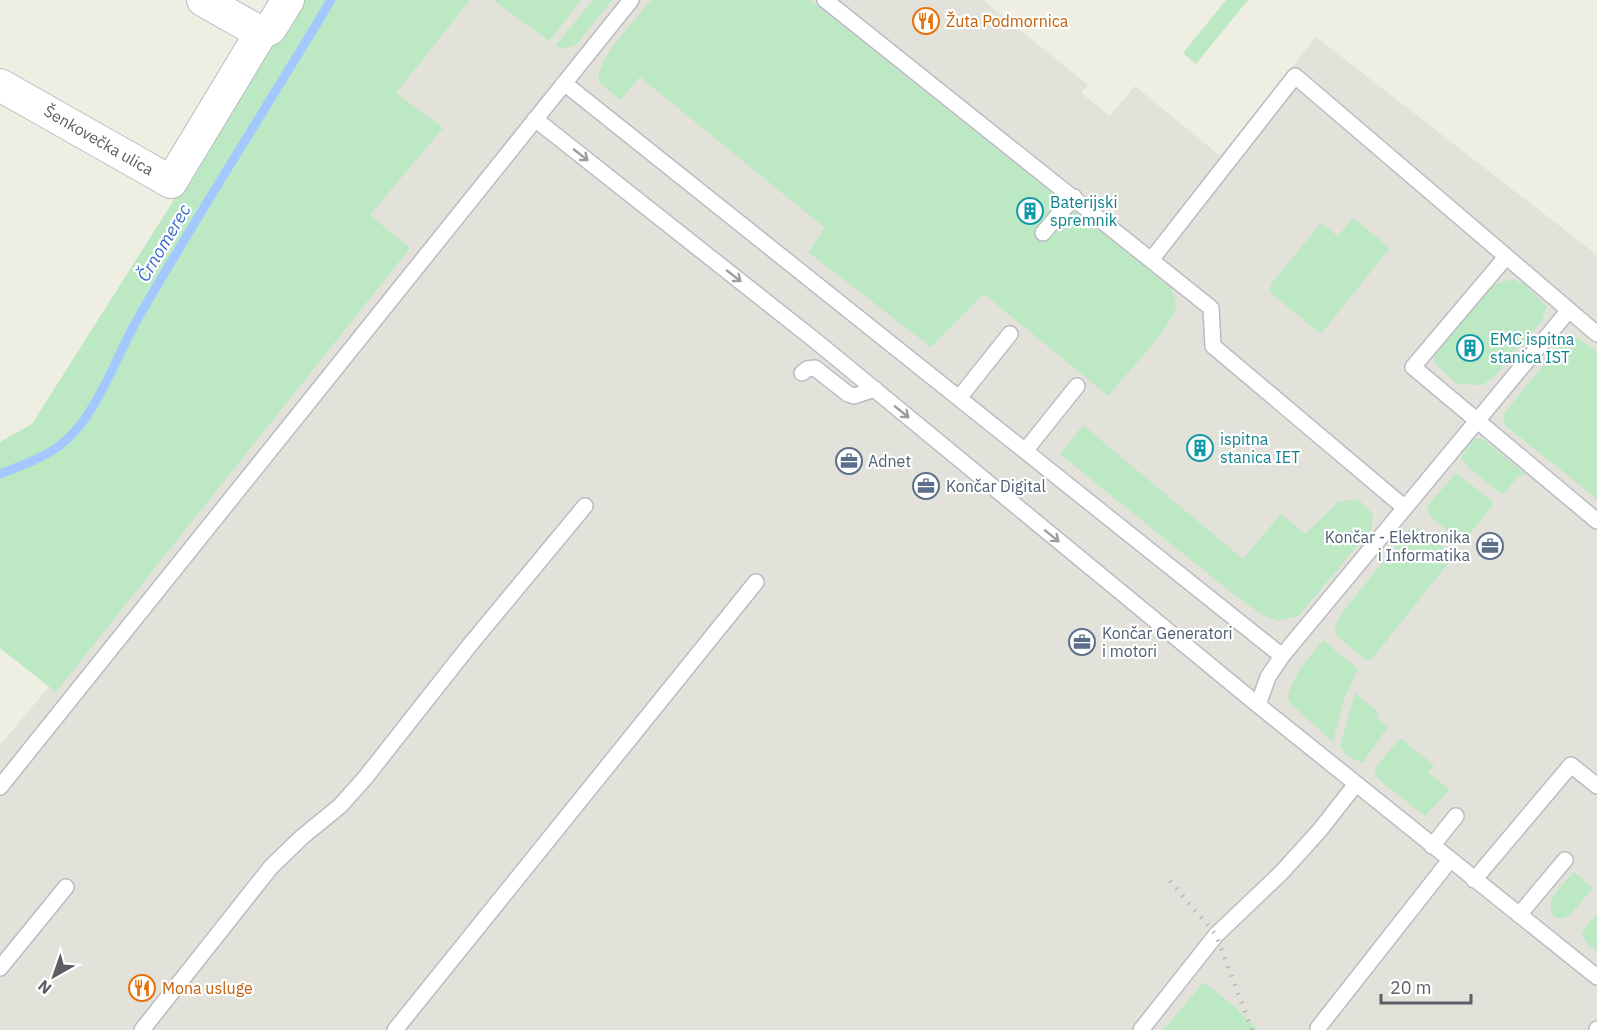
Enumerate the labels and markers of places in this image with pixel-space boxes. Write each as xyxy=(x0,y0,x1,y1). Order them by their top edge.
restaurant icon: Žuta Podmornica xyxy=(911,6,941,36)
place label: Žuta Podmornica xyxy=(946,11,1069,31)
place label: Baterijski spremnik xyxy=(1050,192,1118,230)
building icon: Baterijski spremnik xyxy=(1015,196,1045,226)
place label: EMC ispitna stanica IST xyxy=(1490,329,1575,367)
building icon: EMC ispitna stanica IST xyxy=(1455,333,1485,363)
place label: ispitna stanica IET xyxy=(1220,429,1300,467)
building icon: ispitna stanica IET xyxy=(1185,433,1215,463)
office icon: Adnet xyxy=(834,446,864,476)
place label: Adnet xyxy=(868,451,911,471)
office icon: Končar Digital xyxy=(911,471,941,501)
place label: Končar Digital xyxy=(946,476,1046,496)
place label: Končar - Elektronika i Informatika xyxy=(1325,527,1470,565)
office icon: Končar - Elektronika i Informatika xyxy=(1475,531,1505,561)
place label: Končar Generatori i motori xyxy=(1102,623,1233,661)
office icon: Končar Generatori i motori xyxy=(1067,627,1097,657)
restaurant icon: Mona usluge xyxy=(127,973,157,1003)
place label: Mona usluge xyxy=(162,978,253,998)

